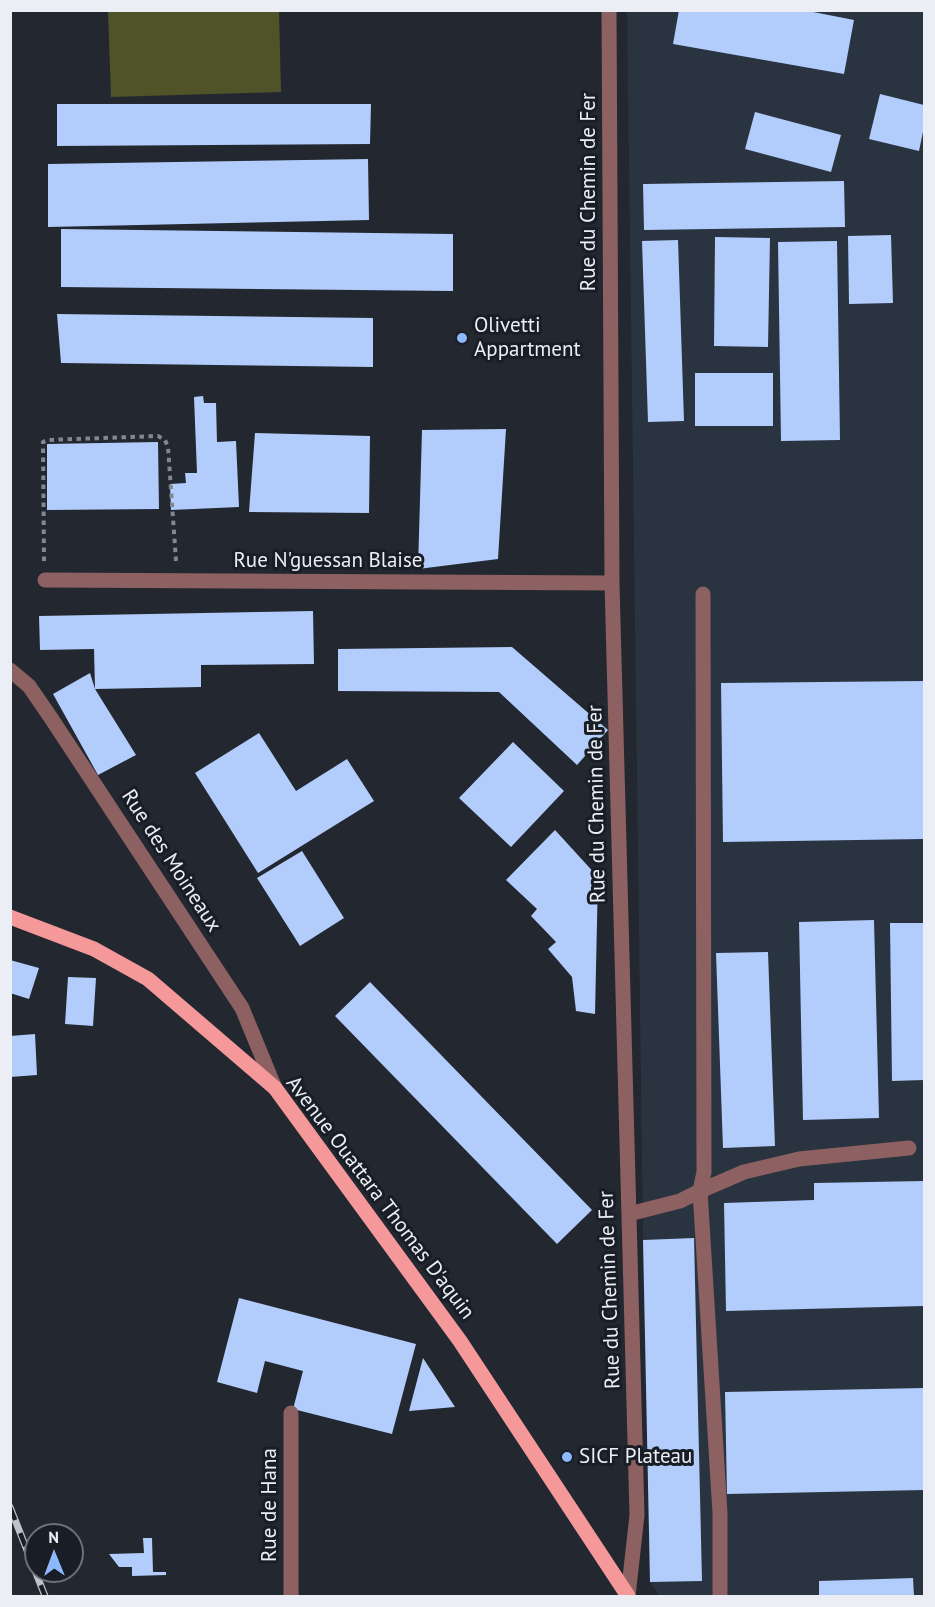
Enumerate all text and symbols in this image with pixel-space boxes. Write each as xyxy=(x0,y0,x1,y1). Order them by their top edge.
street label: Rue du Chemin de Fer xyxy=(576,93,602,291)
place label: Olivetti Appartment xyxy=(474,313,581,363)
marker: Olivetti Appartment xyxy=(455,331,469,345)
street label: Rue N'guessan Blaise xyxy=(234,548,422,574)
street label: Rue du Chemin de Fer xyxy=(583,705,611,903)
street label: Rue des Moineaux xyxy=(116,785,226,937)
street label: Avenue Ouattara Thomas D'aquin xyxy=(280,1072,480,1324)
street label: Rue du Chemin de Fer xyxy=(594,1190,626,1390)
place label: SICF Plateau xyxy=(579,1444,692,1470)
street label: Rue de Hana xyxy=(257,1448,283,1562)
marker: SICF Plateau xyxy=(560,1450,574,1464)
north arrow xyxy=(24,1523,84,1583)
text: N xyxy=(48,1527,59,1547)

